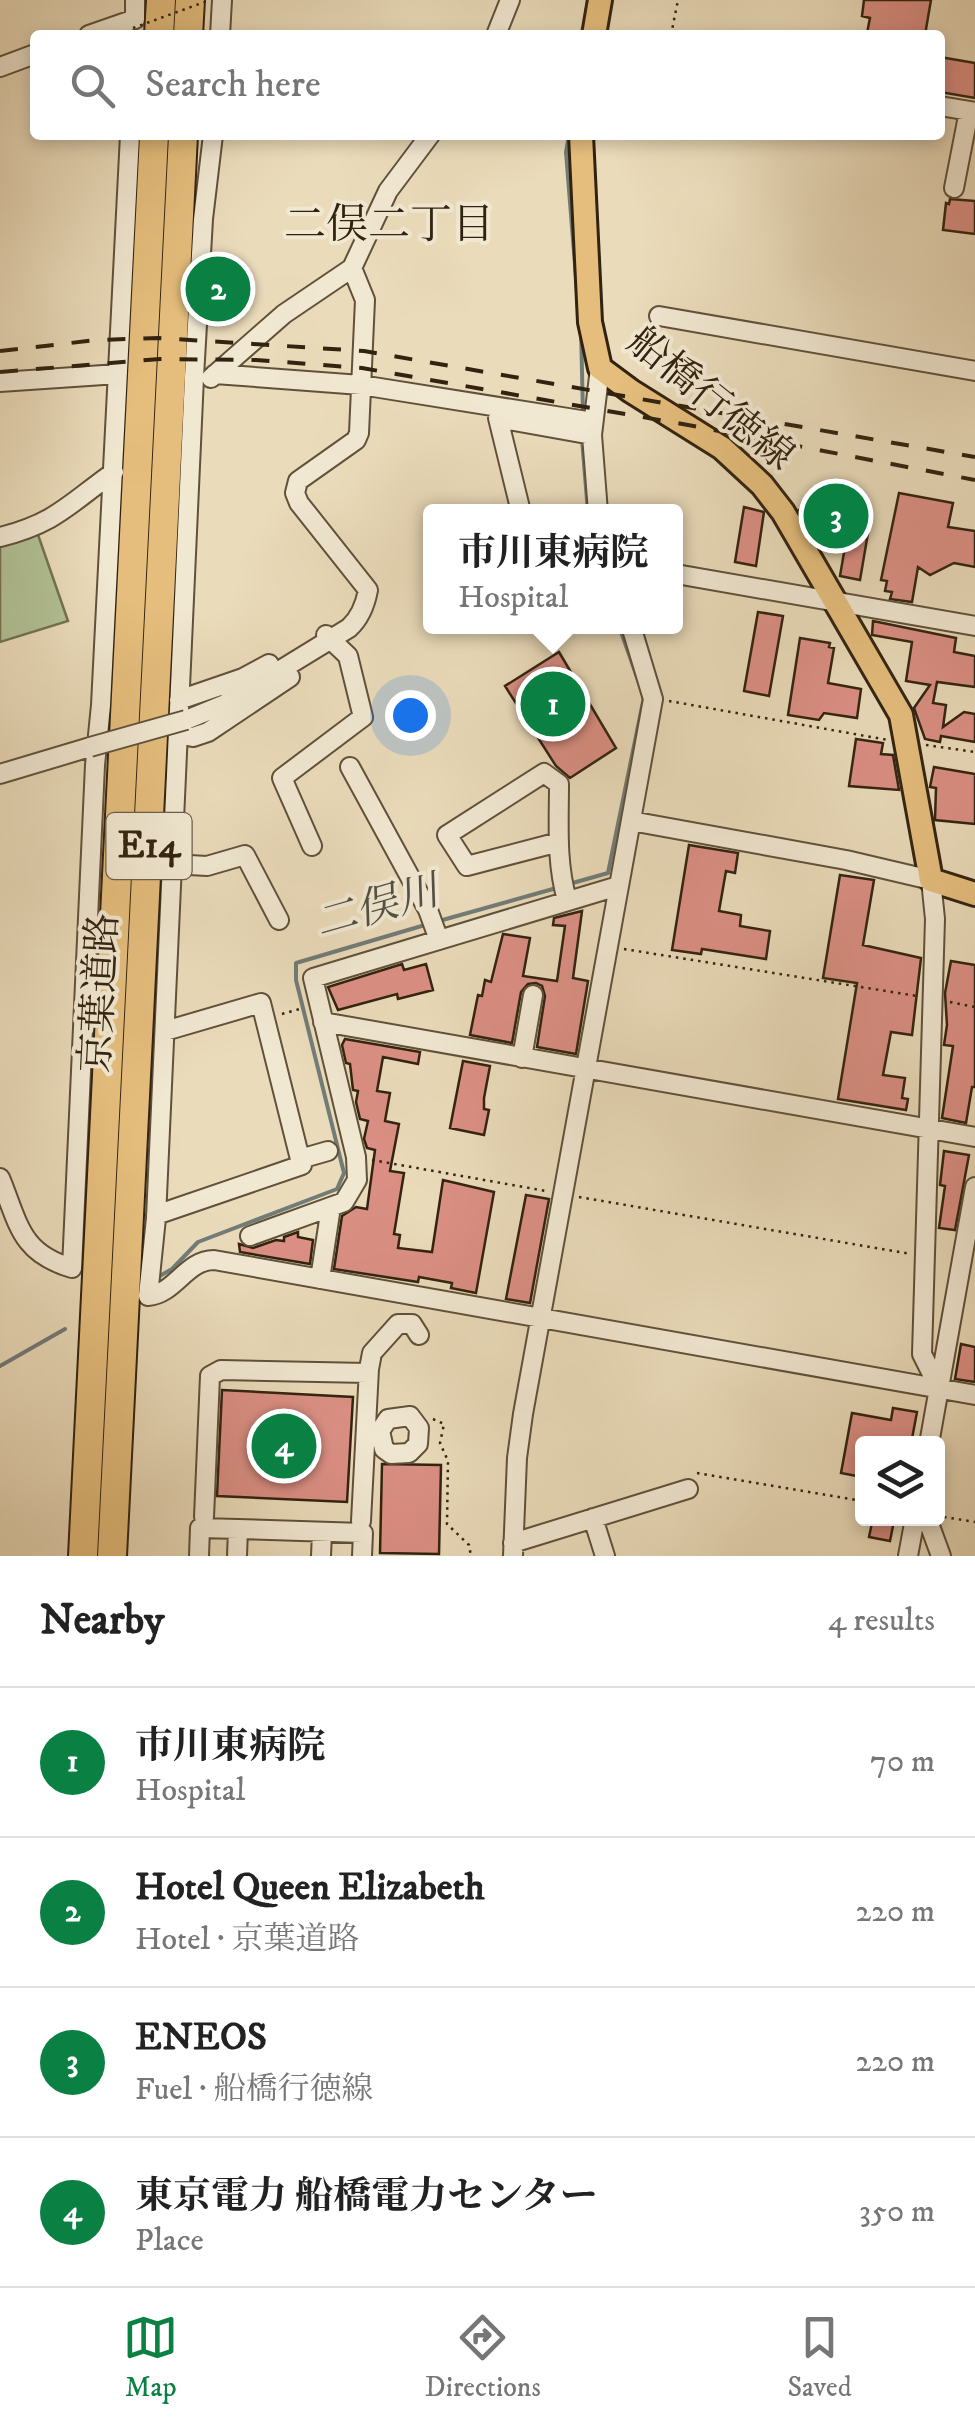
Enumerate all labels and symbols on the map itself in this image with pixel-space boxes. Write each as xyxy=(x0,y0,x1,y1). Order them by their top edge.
district label: 二俣二丁目 xyxy=(284,200,494,252)
pin: 2 xyxy=(186,252,250,326)
street label: 船橋行徳線 xyxy=(617,318,803,482)
pin: 3 xyxy=(804,478,868,554)
pin: 1 xyxy=(520,666,586,742)
your location xyxy=(385,690,436,741)
road number: E14 xyxy=(106,813,192,879)
water label: 二俣川 xyxy=(309,865,449,950)
street label: 京葉道路 xyxy=(72,912,130,1074)
pin: 4 xyxy=(252,1408,316,1484)

